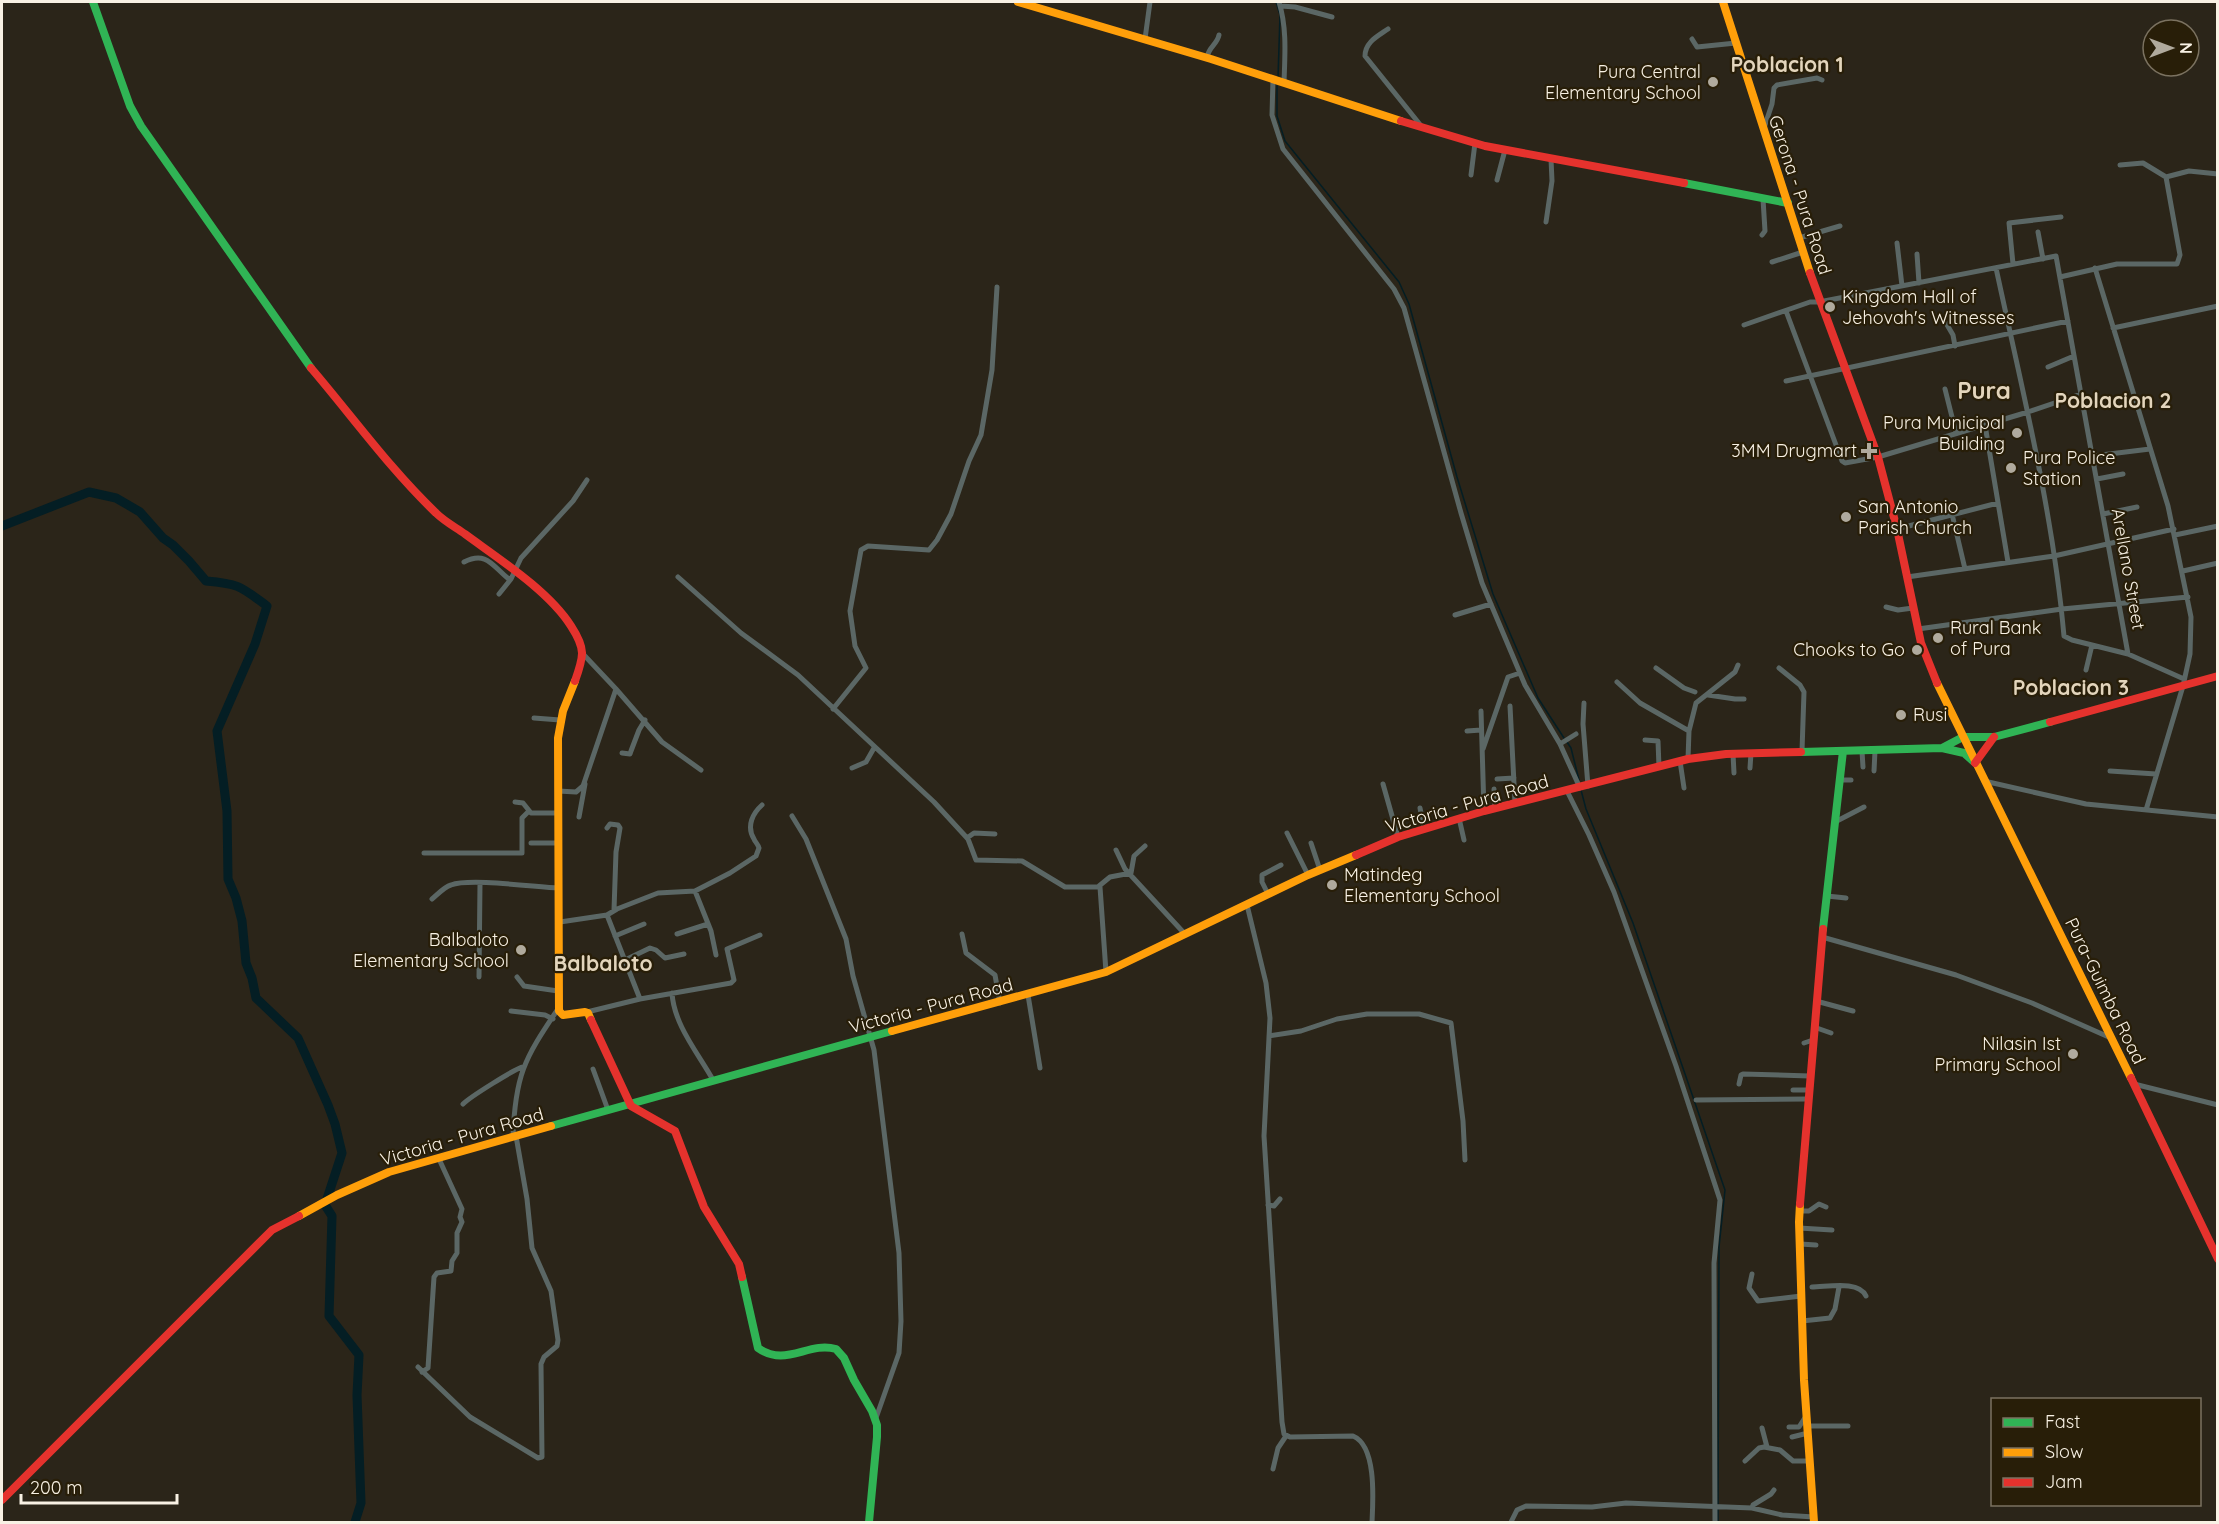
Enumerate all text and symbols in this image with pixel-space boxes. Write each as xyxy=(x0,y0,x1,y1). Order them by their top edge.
north arrow xyxy=(2141,18,2201,78)
text: N xyxy=(2176,42,2196,54)
district label: Poblacion 1 xyxy=(1730,51,1844,77)
place label: Pura Central Elementary School xyxy=(1545,60,1701,104)
marker: Pura Central Elementary School xyxy=(1706,75,1720,89)
street label: Gerona - Pura Road xyxy=(1764,112,1837,277)
place label: Kingdom Hall of Jehovah's Witnesses xyxy=(1842,285,2014,329)
marker: Kingdom Hall of Jehovah's Witnesses xyxy=(1823,300,1837,314)
district label: Pura xyxy=(1957,375,2011,405)
district label: Poblacion 2 xyxy=(2055,387,2171,413)
place label: Pura Municipal Building xyxy=(1883,411,2005,455)
marker: Pura Municipal Building xyxy=(2010,426,2024,440)
place label: 3MM Drugmart xyxy=(1731,439,1857,462)
marker: 3MM Drugmart xyxy=(1862,444,1876,458)
place label: Pura Police Station xyxy=(2023,446,2115,490)
marker: Pura Police Station xyxy=(2004,461,2018,475)
place label: San Antonio Parish Church xyxy=(1858,495,1972,539)
street label: Arellano Street xyxy=(2106,506,2150,631)
marker: San Antonio Parish Church xyxy=(1839,510,1853,524)
place label: Rural Bank of Pura xyxy=(1950,616,2041,660)
marker: Rural Bank of Pura xyxy=(1931,631,1945,645)
place label: Chooks to Go xyxy=(1793,638,1905,661)
marker: Chooks to Go xyxy=(1910,643,1924,657)
district label: Poblacion 3 xyxy=(2013,674,2129,700)
place label: Rusi xyxy=(1913,703,1947,726)
marker: Rusi xyxy=(1894,708,1908,722)
street label: Victoria - Pura Road xyxy=(1383,769,1551,838)
place label: Matindeg Elementary School xyxy=(1344,863,1500,907)
marker: Matindeg Elementary School xyxy=(1325,878,1339,892)
street label: Pura-Guimba Road xyxy=(2060,914,2151,1068)
place label: Balbaloto Elementary School xyxy=(353,928,509,972)
marker: Balbaloto Elementary School xyxy=(514,943,528,957)
district label: Balbaloto xyxy=(553,950,653,976)
street label: Victoria - Pura Road xyxy=(846,973,1015,1038)
place label: Nilasin Ist Primary School xyxy=(1935,1032,2061,1076)
marker: Nilasin Ist Primary School xyxy=(2066,1047,2080,1061)
street label: Victoria - Pura Road xyxy=(378,1102,546,1171)
legend xyxy=(1991,1398,2201,1506)
text: Fast xyxy=(2045,1410,2080,1433)
text: Slow xyxy=(2045,1440,2083,1463)
scale bar xyxy=(21,1467,177,1505)
text: Jam xyxy=(2045,1470,2083,1493)
text: 200 m xyxy=(30,1476,83,1499)

